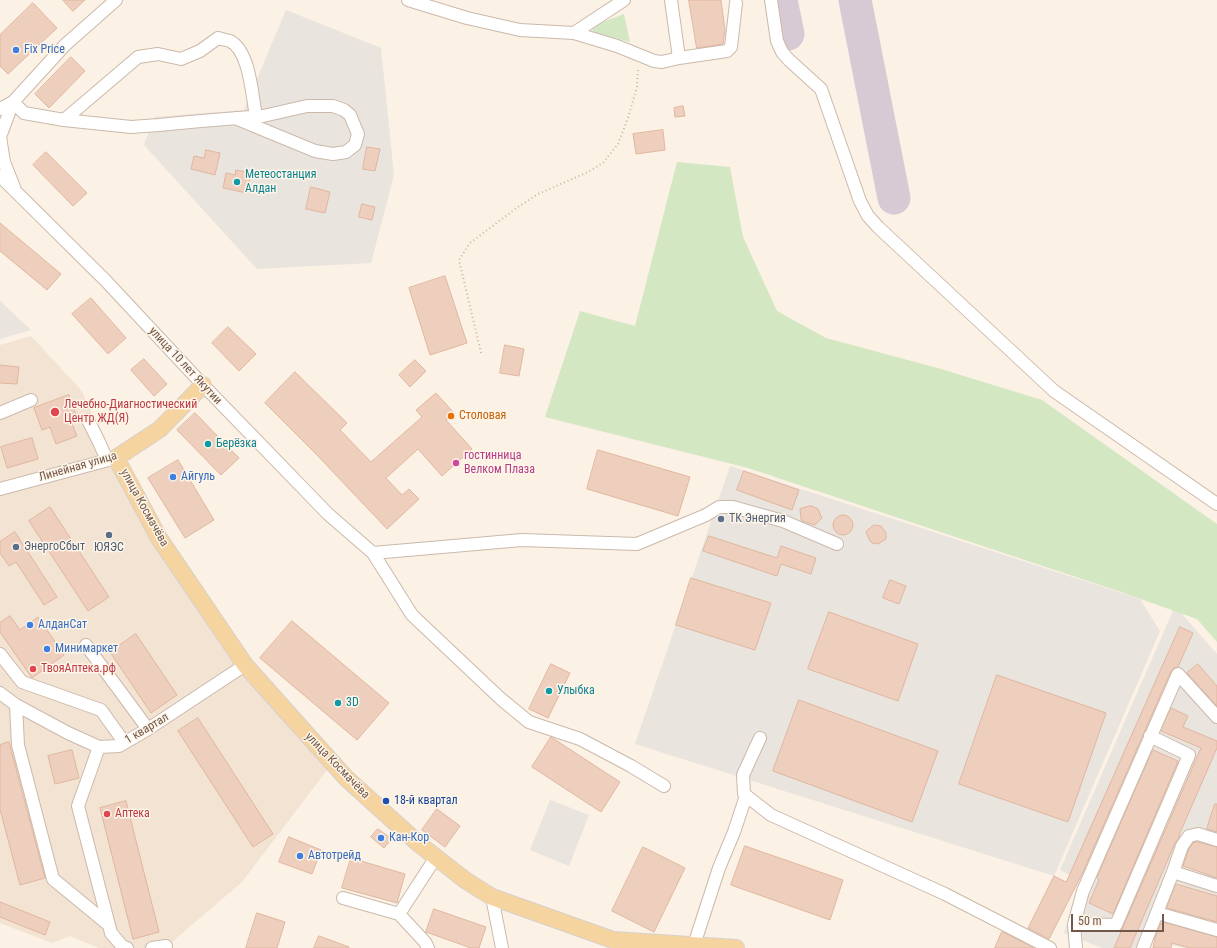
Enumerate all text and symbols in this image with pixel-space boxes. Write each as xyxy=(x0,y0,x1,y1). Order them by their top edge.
place label: Fix Price xyxy=(24,43,65,57)
marker: Fix Price xyxy=(11,45,21,55)
place label: Метеостанция Алдан xyxy=(245,168,317,196)
marker: Метеостанция Алдан xyxy=(232,177,242,187)
street label: улица 10 лет Якутии xyxy=(145,324,225,408)
place label: Лечебно-Диагностический Центр ЖД(Я) xyxy=(64,398,197,426)
marker: Лечебно-Диагностический Центр ЖД(Я) xyxy=(49,406,61,418)
place label: Столовая xyxy=(459,409,506,423)
marker: Столовая xyxy=(446,411,456,421)
place label: Берёзка xyxy=(216,437,257,451)
marker: Берёзка xyxy=(203,439,213,449)
street label: Линейная улица xyxy=(37,449,119,485)
place label: гостинница Велком Плаза xyxy=(464,449,535,477)
marker: гостинница Велком Плаза xyxy=(451,458,461,468)
street label: улица Космачёва xyxy=(117,467,171,549)
place label: Айгуль xyxy=(181,470,215,484)
marker: Айгуль xyxy=(168,472,178,482)
place label: ТК Энергия xyxy=(729,512,786,526)
marker: ТК Энергия xyxy=(716,514,726,524)
marker: ЮЯЭС xyxy=(104,530,114,540)
place label: ЭнергоСбыт xyxy=(24,540,85,554)
place label: ЮЯЭС xyxy=(94,541,124,555)
marker: ЭнергоСбыт xyxy=(11,542,21,552)
place label: АлданСат xyxy=(38,618,87,632)
marker: АлданСат xyxy=(25,620,35,630)
place label: Минимаркет xyxy=(55,642,118,656)
marker: Минимаркет xyxy=(42,644,52,654)
place label: ТвояАптека.рф xyxy=(41,662,116,676)
marker: ТвояАптека.рф xyxy=(28,664,38,674)
place label: Улыбка xyxy=(557,684,595,698)
marker: Улыбка xyxy=(544,686,554,696)
place label: 3D xyxy=(346,696,359,710)
marker: 3D xyxy=(333,698,343,708)
street label: 1 квартал xyxy=(122,710,172,748)
street label: улица Космачёва xyxy=(302,730,372,802)
place label: 18-й квартал xyxy=(394,794,458,808)
marker: 18-й квартал xyxy=(381,796,391,806)
place label: Аптека xyxy=(115,807,150,821)
marker: Аптека xyxy=(102,809,112,819)
place label: Кан-Кор xyxy=(389,831,429,845)
marker: Кан-Кор xyxy=(376,833,386,843)
place label: Автотрейд xyxy=(308,849,361,863)
marker: Автотрейд xyxy=(295,851,305,861)
scale bar xyxy=(1073,906,1166,932)
text: 50 m xyxy=(1078,914,1102,928)

